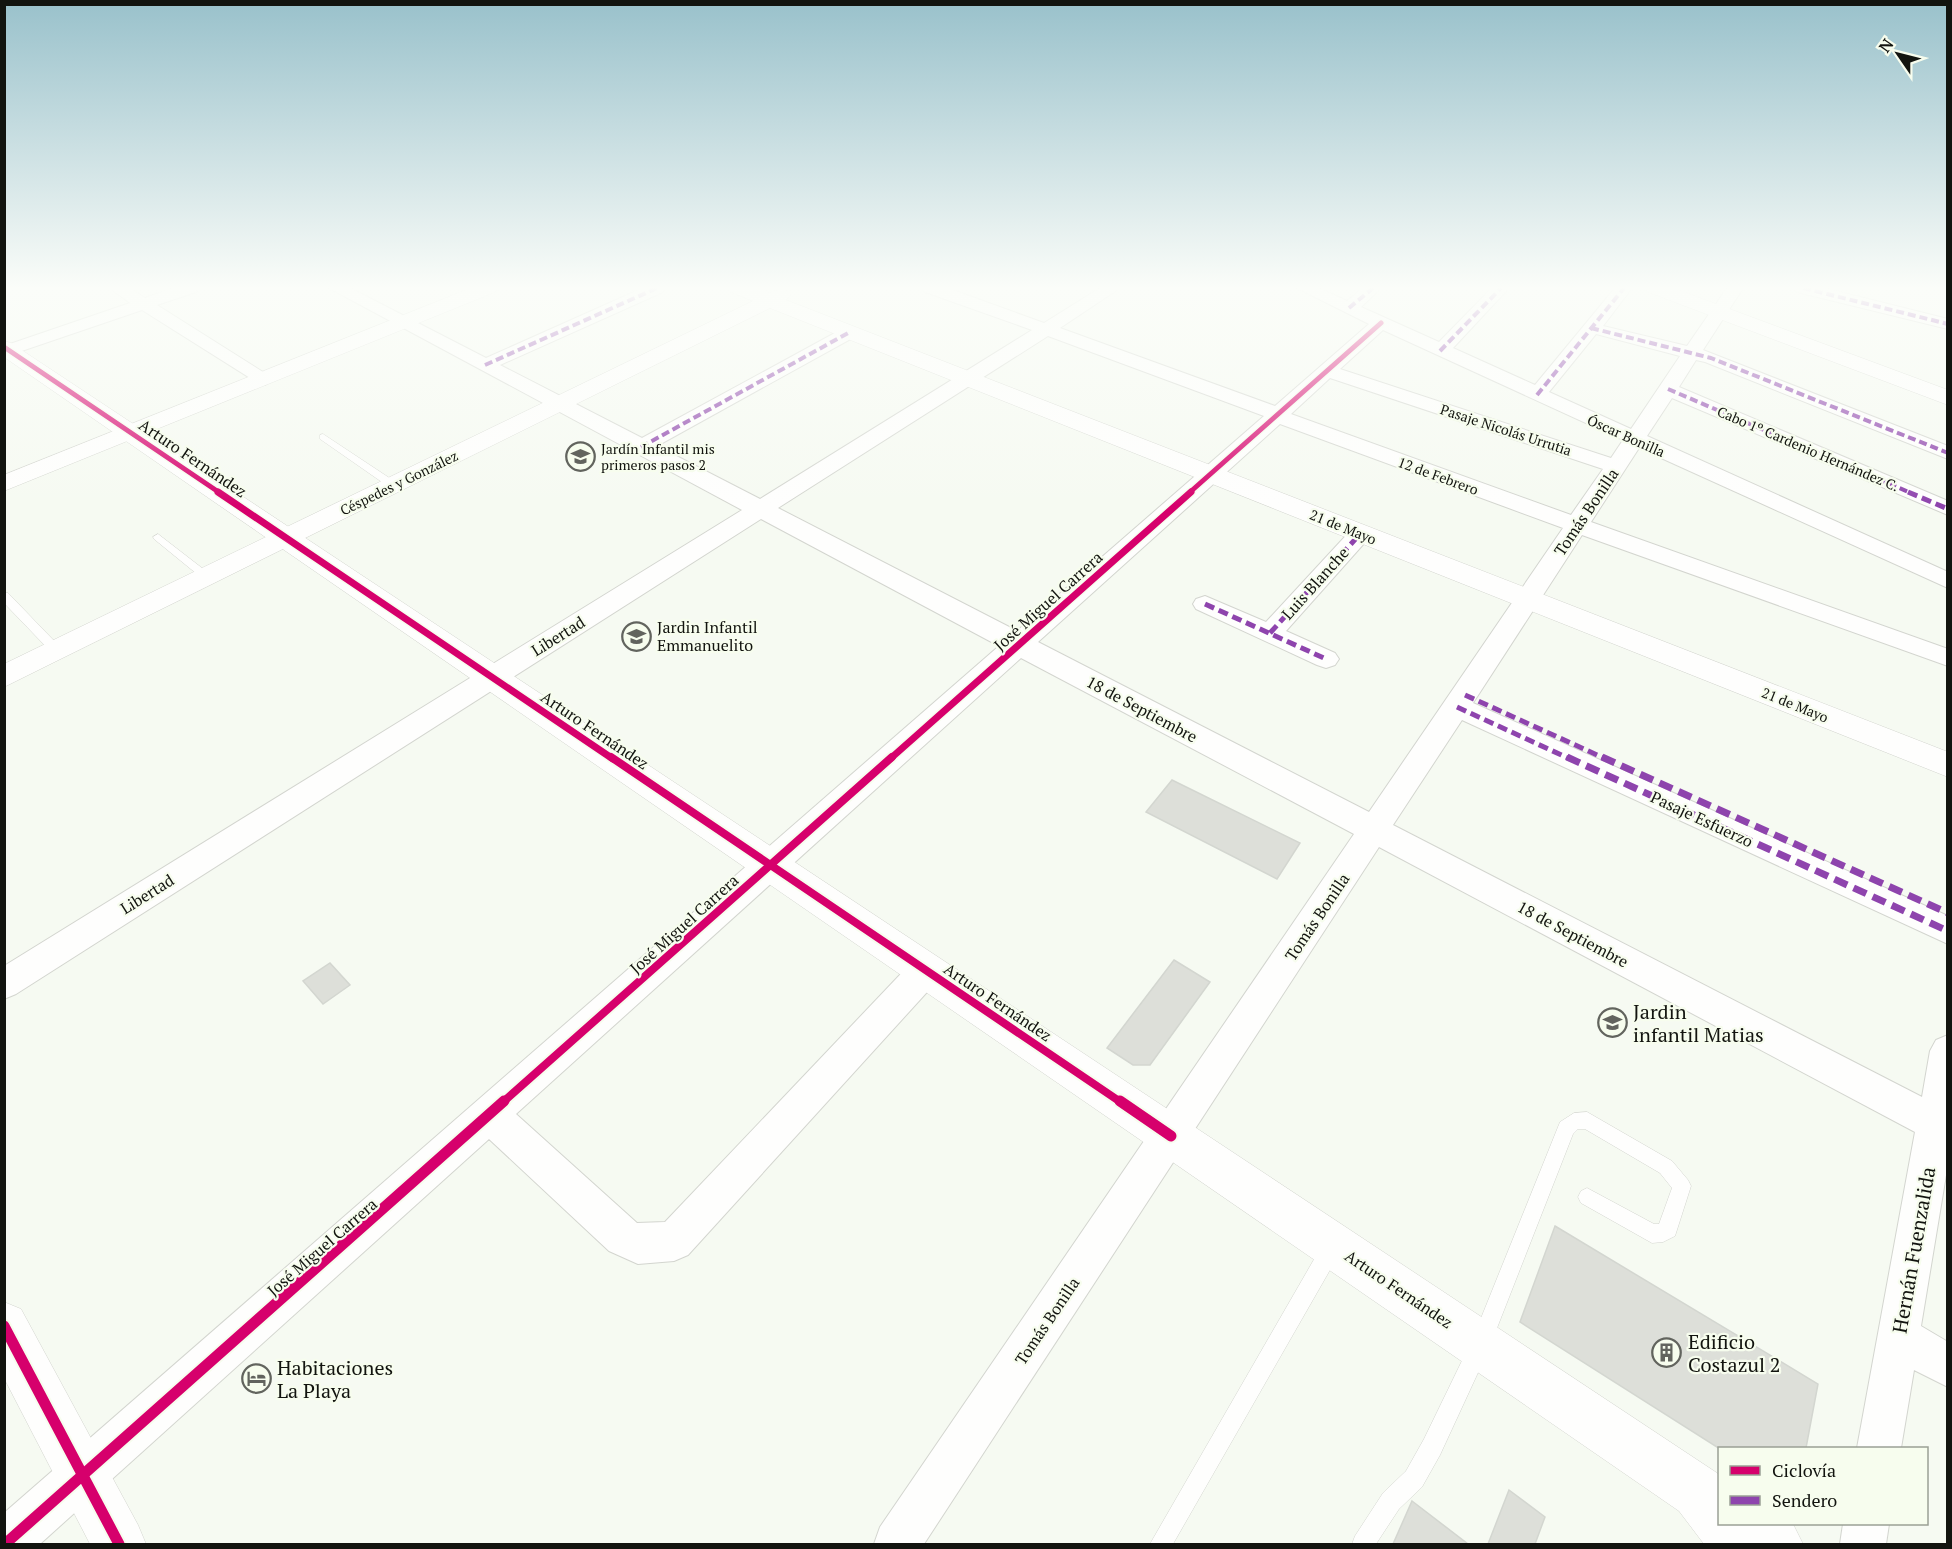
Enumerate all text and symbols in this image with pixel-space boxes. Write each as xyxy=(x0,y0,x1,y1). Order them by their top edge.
north arrow xyxy=(1868,24,1928,84)
text: N xyxy=(1873,34,1898,57)
street label: Pasaje Nicolás Urrutia xyxy=(1438,399,1574,460)
street label: Cabo 1º Cardenio Hernández C. xyxy=(1714,402,1902,496)
street label: Óscar Bonilla xyxy=(1584,410,1668,461)
street label: Arturo Fernández xyxy=(135,414,251,502)
place label: Jardín Infantil mis primeros pasos 2 xyxy=(601,439,715,474)
school or university icon: Jardín Infantil mis primeros pasos 2 xyxy=(564,441,596,473)
street label: Céspedes y González xyxy=(337,446,461,519)
street label: 12 de Febrero xyxy=(1395,452,1481,499)
street label: Tomás Bonilla xyxy=(1549,464,1623,560)
street label: 21 de Mayo xyxy=(1307,505,1380,549)
street label: Luis Blanche xyxy=(1276,542,1354,624)
street label: José Miguel Carrera xyxy=(989,546,1107,656)
street label: Libertad xyxy=(527,611,589,661)
place label: Jardin Infantil Emmanuelito xyxy=(657,616,758,656)
school or university icon: Jardin Infantil Emmanuelito xyxy=(620,620,652,652)
street label: 18 de Septiembre xyxy=(1083,670,1201,748)
street label: 21 de Mayo xyxy=(1759,683,1832,727)
street label: Arturo Fernández xyxy=(537,686,653,774)
street label: Pasaje Esfuerzo xyxy=(1647,786,1757,852)
street label: Libertad xyxy=(116,869,178,919)
street label: José Miguel Carrera xyxy=(625,869,743,979)
street label: Tomás Bonilla xyxy=(1280,869,1354,965)
street label: 18 de Septiembre xyxy=(1514,895,1632,973)
street label: Arturo Fernández xyxy=(940,958,1056,1046)
place label: Jardin infantil Matias xyxy=(1633,998,1764,1048)
school or university icon: Jardin infantil Matias xyxy=(1596,1007,1628,1039)
street label: Hernán Fuenzalida xyxy=(1886,1165,1941,1335)
street label: José Miguel Carrera xyxy=(262,1193,382,1301)
street label: Arturo Fernández xyxy=(1341,1245,1457,1333)
street label: Tomás Bonilla xyxy=(1010,1273,1084,1369)
place label: Edificio Costazul 2 xyxy=(1688,1328,1780,1378)
building icon: Edificio Costazul 2 xyxy=(1651,1337,1683,1369)
place label: Habitaciones La Playa xyxy=(277,1354,393,1404)
hotel icon: Habitaciones La Playa xyxy=(240,1363,272,1395)
legend xyxy=(1718,1447,1928,1525)
text: Ciclovía xyxy=(1772,1458,1836,1482)
text: Sendero xyxy=(1772,1488,1837,1512)

